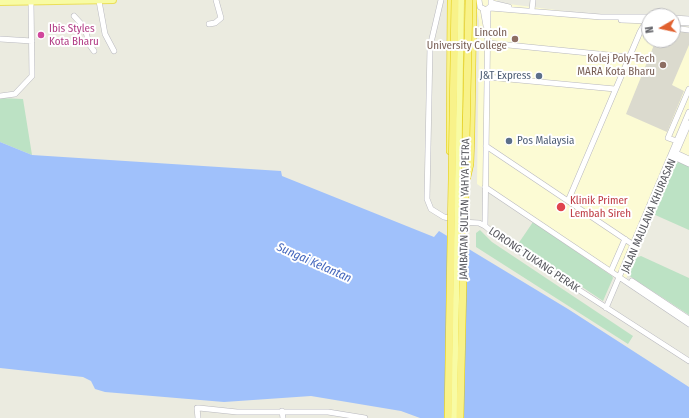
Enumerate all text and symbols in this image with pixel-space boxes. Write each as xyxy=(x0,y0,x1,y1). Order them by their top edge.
north arrow xyxy=(641,8,681,48)
place label: Ibis Styles Kota Bharu xyxy=(49,22,99,48)
place label: Lincoln University College xyxy=(427,26,507,52)
text: N xyxy=(643,26,657,34)
marker: Ibis Styles Kota Bharu xyxy=(36,30,46,40)
marker: Lincoln University College xyxy=(510,34,520,44)
place label: Kolej Poly-Tech MARA Kota Bharu xyxy=(577,52,655,78)
marker: Kolej Poly-Tech MARA Kota Bharu xyxy=(658,60,668,70)
place label: J&T Express xyxy=(480,69,531,83)
marker: J&T Express xyxy=(534,71,544,81)
place label: Pos Malaysia xyxy=(517,134,574,148)
marker: Pos Malaysia xyxy=(504,136,514,146)
street label: JAMBATAN SULTAN YAHYA PETRA xyxy=(457,138,473,280)
street label: JALAN MAULANA KHURASAN xyxy=(619,157,679,275)
place label: Klinik Primer Lembah Sireh xyxy=(570,194,631,220)
marker: Klinik Primer Lembah Sireh xyxy=(555,201,567,213)
street label: LORONG TUKANG PERAK xyxy=(486,225,582,295)
water label: Sungai Kelantan xyxy=(274,240,354,286)

